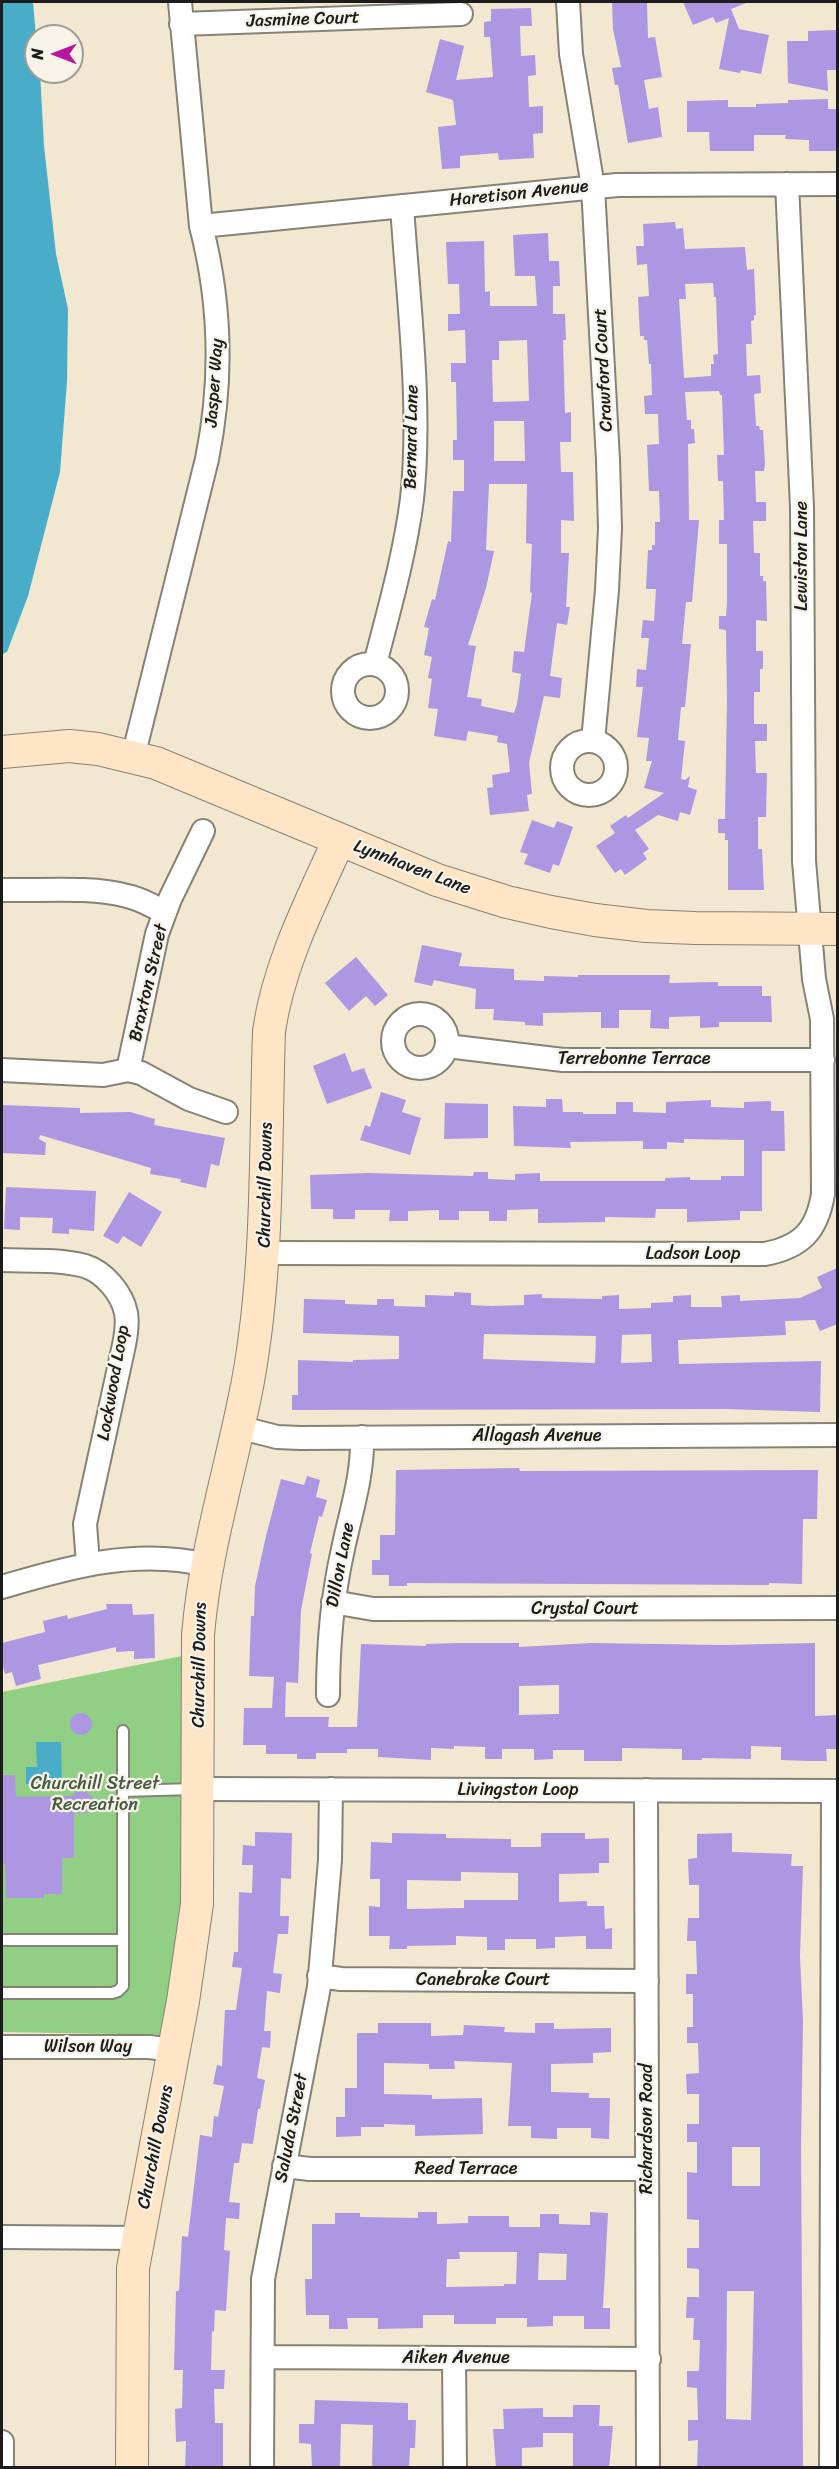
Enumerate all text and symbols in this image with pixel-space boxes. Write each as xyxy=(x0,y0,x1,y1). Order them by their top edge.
street label: Jasmine Court xyxy=(246,7,360,33)
north arrow xyxy=(24,24,84,84)
text: N xyxy=(23,48,52,60)
street label: Haretison Avenue xyxy=(448,176,590,212)
street label: Crawford Court xyxy=(590,308,618,432)
street label: Jasper Way xyxy=(201,338,229,428)
street label: Bernard Lane xyxy=(400,385,424,489)
street label: Lewiston Lane xyxy=(791,501,813,611)
street label: Lynnhaven Lane xyxy=(350,836,474,900)
street label: Braxton Street xyxy=(125,922,173,1044)
street label: Terrebonne Terrace xyxy=(558,1048,710,1070)
street label: Churchill Downs xyxy=(254,1122,278,1248)
street label: Ladson Loop xyxy=(646,1243,740,1265)
street label: Lockwood Loop xyxy=(93,1324,135,1442)
street label: Allagash Avenue xyxy=(472,1425,602,1447)
street label: Dillon Lane xyxy=(322,1521,360,1609)
street label: Crystal Court xyxy=(531,1598,639,1620)
street label: Churchill Downs xyxy=(188,1602,212,1728)
park label: Churchill Street Recreation xyxy=(31,1773,159,1816)
street label: Livingston Loop xyxy=(457,1779,579,1801)
street label: Canebrake Court xyxy=(416,1969,550,1991)
street label: Wilson Way xyxy=(44,2036,132,2058)
street label: Richardson Road xyxy=(636,2064,658,2194)
street label: Saluda Street xyxy=(271,2072,313,2184)
street label: Churchill Downs xyxy=(133,2083,179,2211)
street label: Reed Terrace xyxy=(415,2158,517,2180)
street label: Aiken Avenue xyxy=(402,2347,510,2369)

